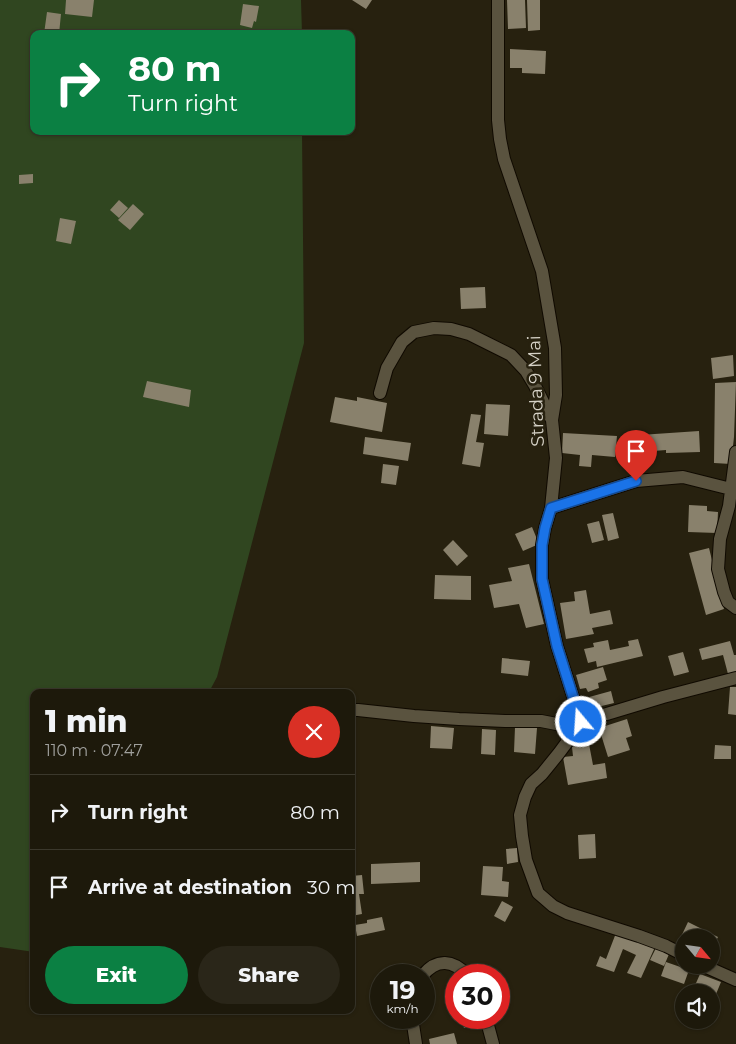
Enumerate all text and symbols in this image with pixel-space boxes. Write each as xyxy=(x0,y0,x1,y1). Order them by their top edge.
text: 80 m xyxy=(128,47,222,90)
icon: right xyxy=(45,50,110,115)
text: Turn right xyxy=(128,90,238,117)
street label: Strada 9 Mai xyxy=(523,335,549,447)
pin xyxy=(615,430,657,481)
icon: arrive xyxy=(622,437,650,465)
position arrow xyxy=(554,695,606,747)
text: 1 min xyxy=(45,703,128,740)
button: close xyxy=(288,706,340,758)
text: 110 m · 07:47 xyxy=(45,741,143,760)
icon: right xyxy=(45,798,73,826)
text: Turn right xyxy=(88,801,188,824)
text: 80 m xyxy=(290,801,340,824)
icon: arrive xyxy=(45,873,73,901)
text: Arrive at destination xyxy=(88,876,292,899)
text: 30 m xyxy=(307,876,355,899)
north arrow xyxy=(675,929,720,974)
map controls xyxy=(675,929,720,1029)
button: Exit xyxy=(45,946,188,1004)
button: Share xyxy=(198,946,340,1004)
speed limit sign: 30 xyxy=(445,964,510,1029)
text: 19 xyxy=(390,975,415,1005)
button: sound xyxy=(675,984,720,1029)
text: km/h xyxy=(386,1001,419,1016)

